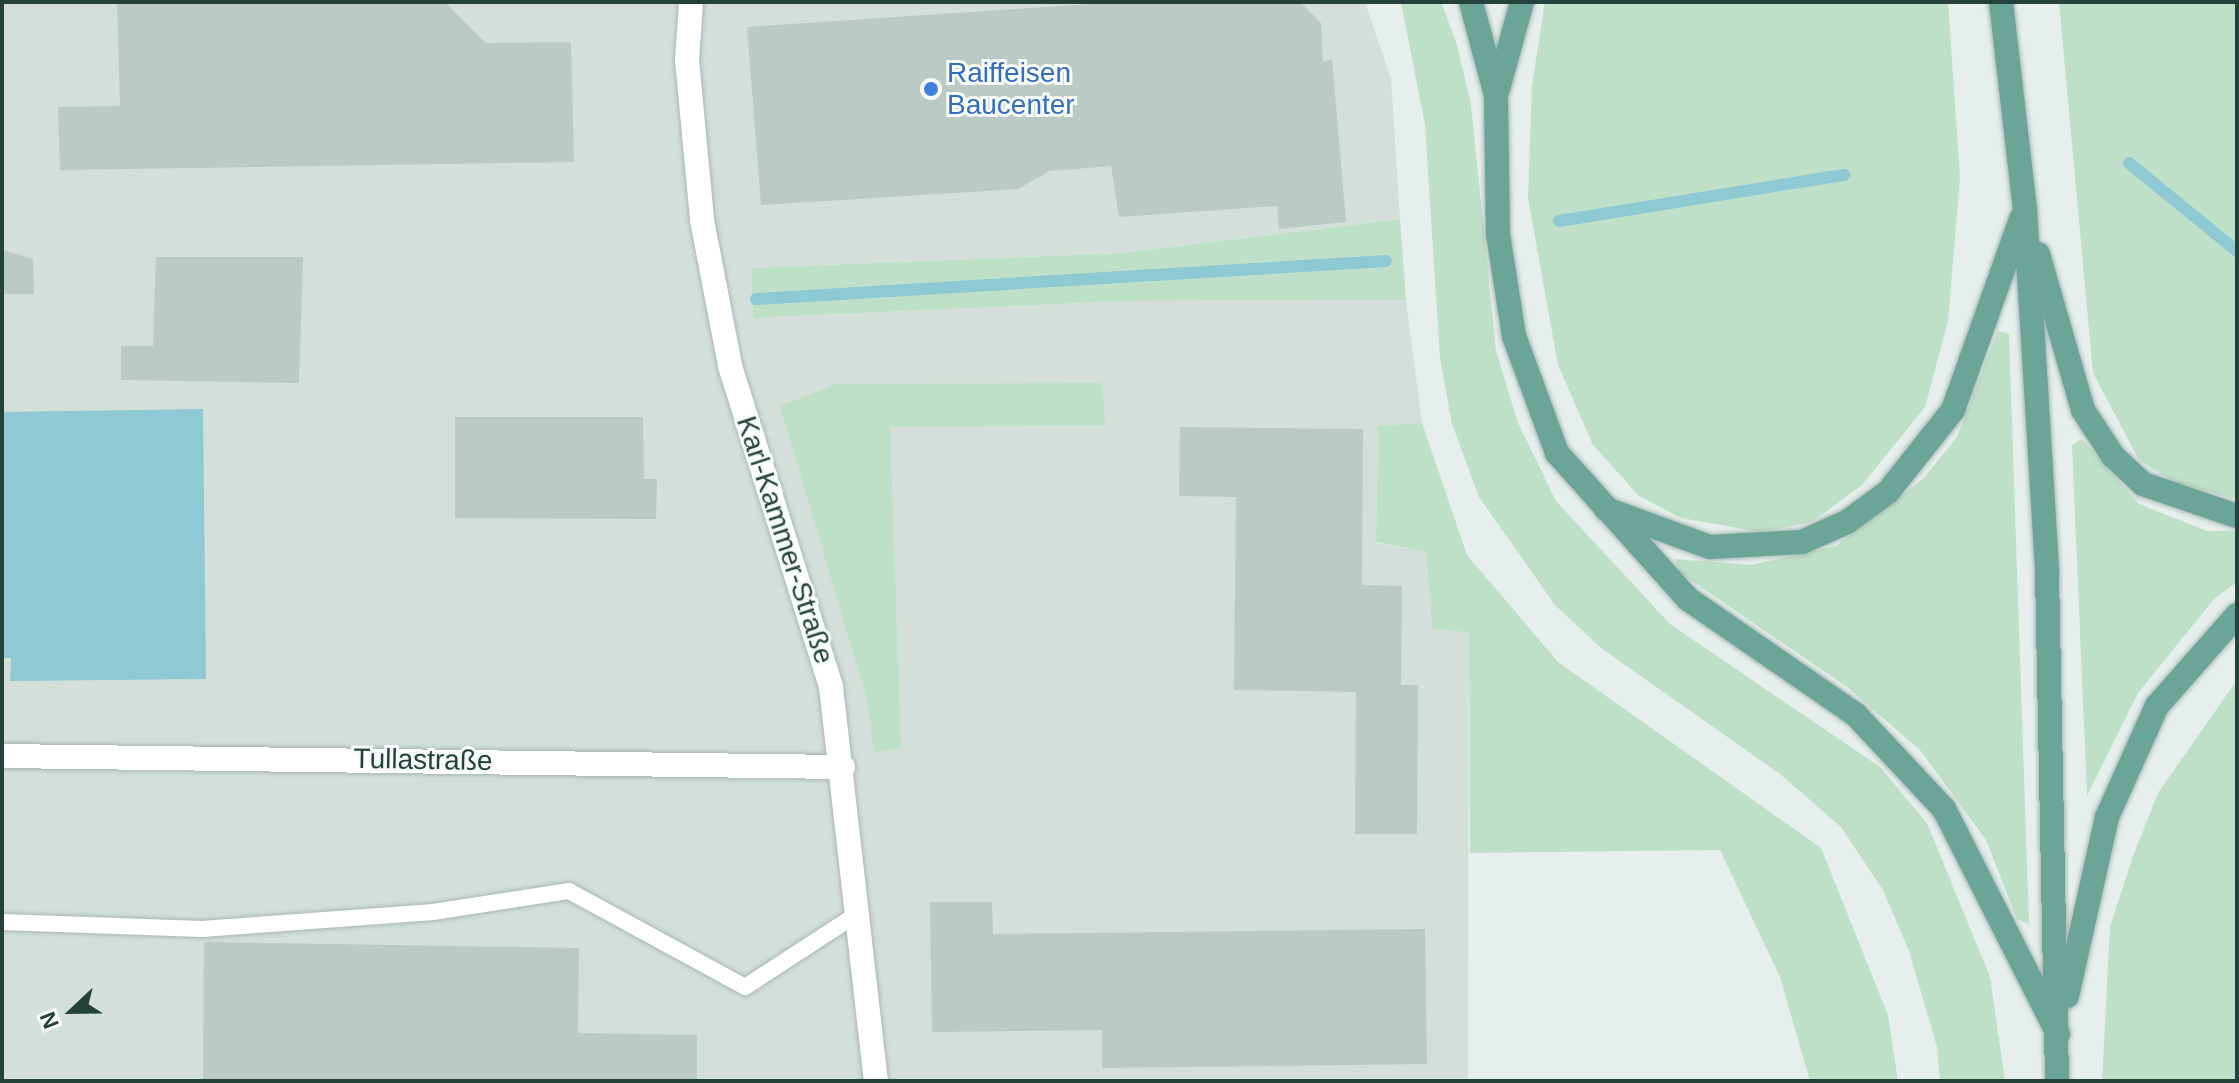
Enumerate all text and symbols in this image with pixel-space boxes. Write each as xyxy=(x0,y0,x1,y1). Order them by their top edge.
place label: Raiffeisen Baucenter xyxy=(947,56,1075,122)
marker: Raiffeisen Baucenter xyxy=(922,80,940,98)
street label: Karl-Kammer-Straße xyxy=(729,412,841,668)
street label: Tullastraße xyxy=(353,742,493,778)
north arrow xyxy=(32,971,112,1051)
text: N xyxy=(35,1008,64,1032)

